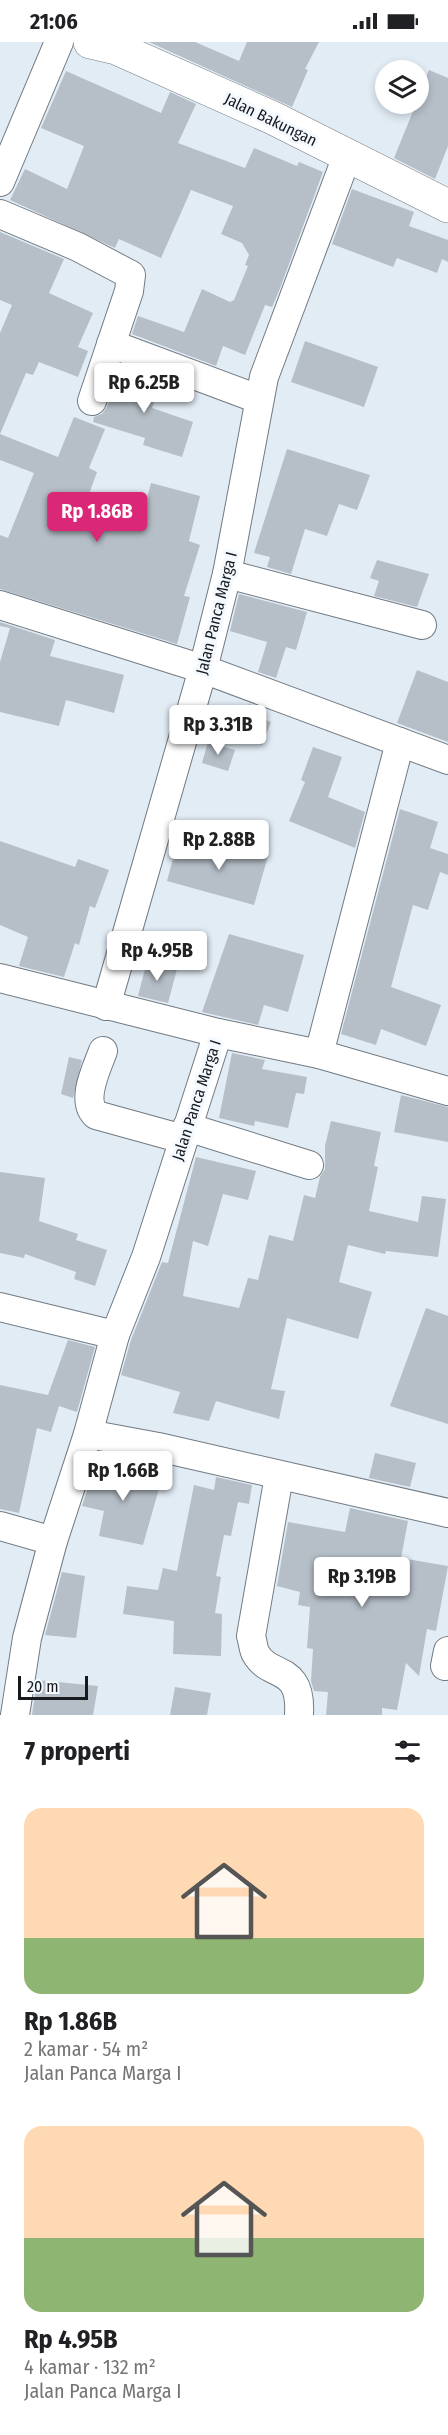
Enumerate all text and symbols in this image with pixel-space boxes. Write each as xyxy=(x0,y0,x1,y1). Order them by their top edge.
text: 21:06 xyxy=(30,8,78,35)
map controls xyxy=(375,60,429,114)
button: layers xyxy=(375,60,429,114)
street label: Jalan Bakungan xyxy=(221,89,320,150)
pin: Rp 6.25B xyxy=(82,363,206,414)
text: Rp 6.25B xyxy=(108,370,180,394)
pin: Rp 1.86B xyxy=(35,492,159,543)
text: Rp 1.86B xyxy=(61,499,133,523)
street label: Jalan Panca Marga I xyxy=(192,550,241,677)
pin: Rp 3.31B xyxy=(156,705,280,756)
text: Rp 3.31B xyxy=(183,712,253,736)
pin: Rp 2.88B xyxy=(157,820,281,871)
text: Rp 2.88B xyxy=(183,827,255,851)
pin: Rp 4.95B xyxy=(95,931,219,982)
text: Rp 4.95B xyxy=(121,938,193,962)
street label: Jalan Panca Marga I xyxy=(168,1037,225,1163)
pin: Rp 1.66B xyxy=(61,1451,185,1502)
text: Rp 1.66B xyxy=(87,1458,159,1482)
pin: Rp 3.19B xyxy=(300,1557,424,1608)
text: Rp 3.19B xyxy=(328,1564,396,1588)
scale bar xyxy=(18,1673,88,1700)
text: 20 m xyxy=(27,1677,58,1696)
icon: filters xyxy=(391,1735,424,1768)
text: 7 properti xyxy=(24,1736,130,1767)
icon: home xyxy=(170,1847,278,1955)
text: Rp 1.86B xyxy=(24,2006,117,2037)
text: 2 kamar · 54 m² xyxy=(24,2037,148,2061)
text: Jalan Panca Marga I xyxy=(24,2061,181,2085)
icon: home xyxy=(170,2165,278,2273)
text: Rp 4.95B xyxy=(24,2324,118,2355)
text: 4 kamar · 132 m² xyxy=(24,2355,156,2379)
text: Jalan Panca Marga I xyxy=(24,2379,181,2403)

